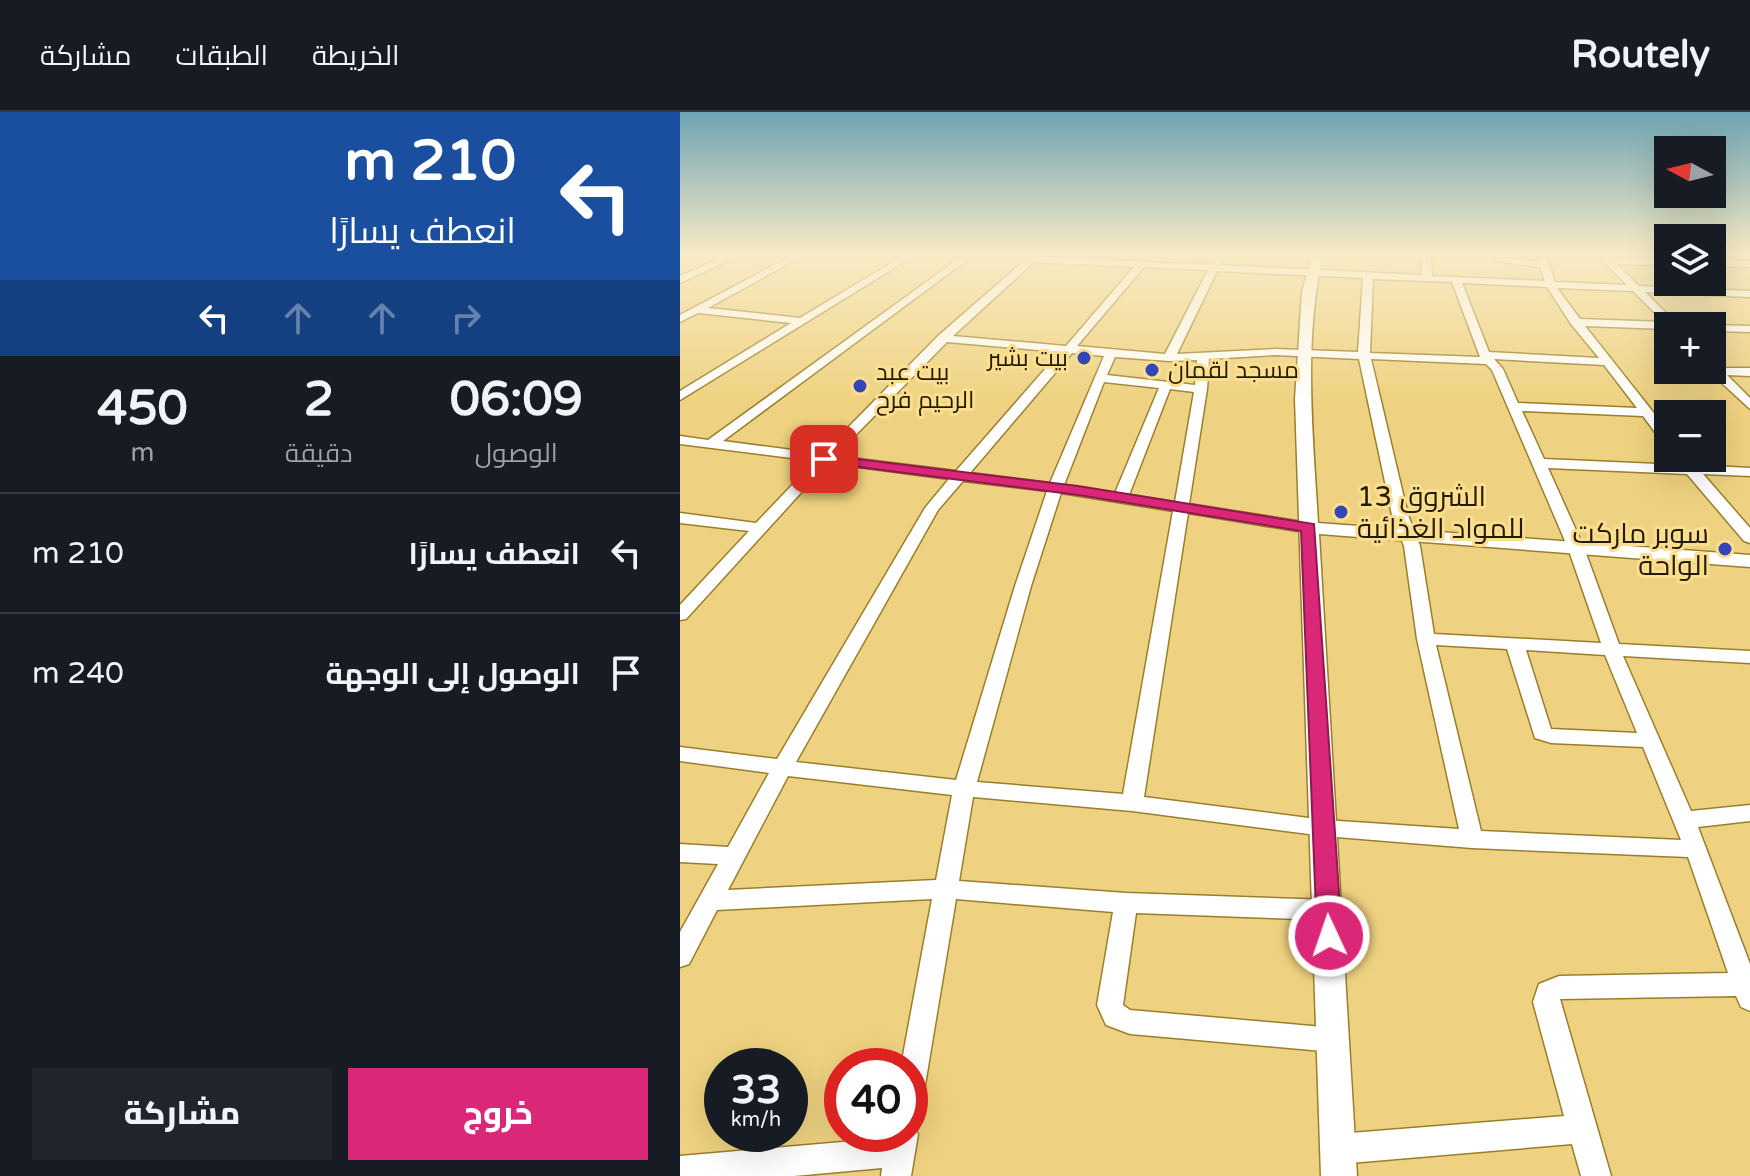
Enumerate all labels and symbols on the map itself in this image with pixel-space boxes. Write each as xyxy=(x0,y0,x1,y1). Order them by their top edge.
north arrow xyxy=(1654,136,1726,208)
place label: بيت بشير xyxy=(985,344,1068,373)
marker: بيت بشير xyxy=(1075,349,1093,367)
place label: مسجد لقمان xyxy=(1168,356,1299,385)
place label: بيت عبد الرحيم فرح xyxy=(876,358,974,416)
marker: مسجد لقمان xyxy=(1143,361,1161,379)
marker: بيت عبد الرحيم فرح xyxy=(851,377,869,395)
pin xyxy=(790,425,858,493)
place label: الشروق 13 للمواد الغذائية xyxy=(1357,480,1524,546)
marker: الشروق 13 للمواد الغذائية xyxy=(1332,503,1350,521)
place label: سوبر ماركت الواحة xyxy=(1573,517,1709,583)
marker: سوبر ماركت الواحة xyxy=(1716,540,1734,558)
position arrow xyxy=(1287,894,1371,978)
speed limit sign: 40 xyxy=(824,1048,928,1152)

